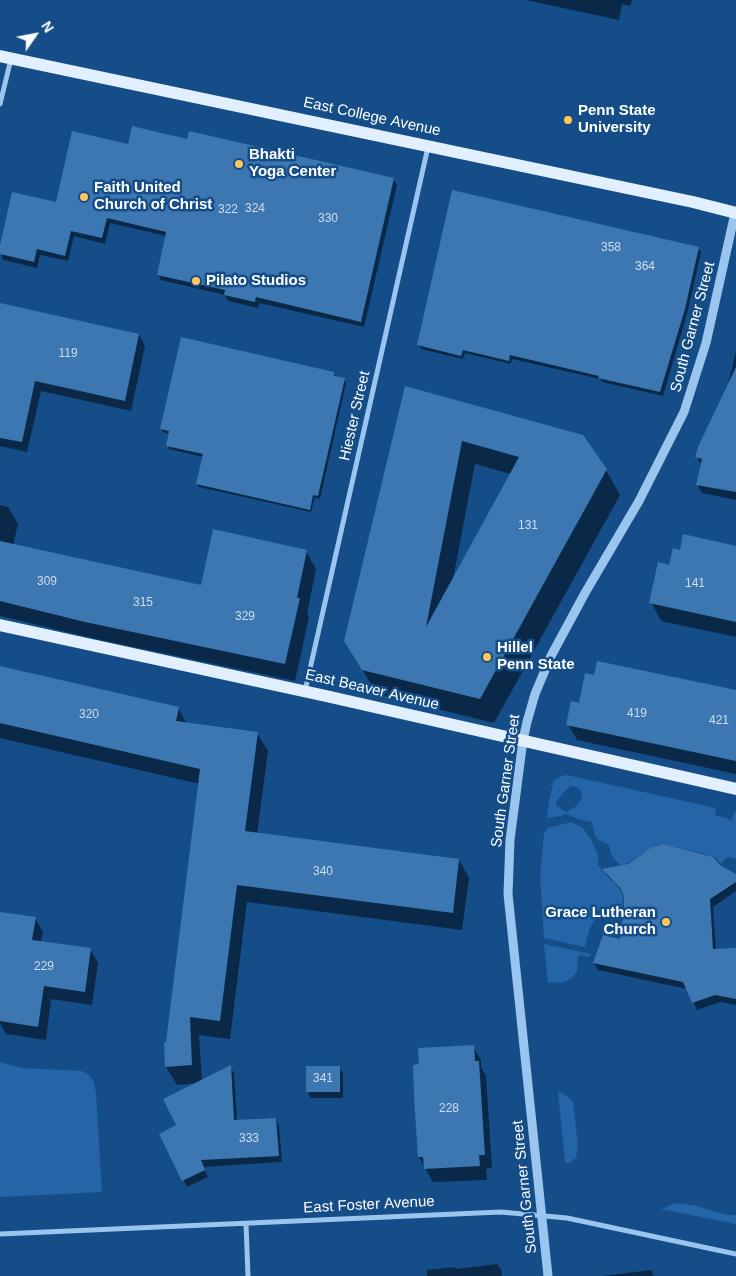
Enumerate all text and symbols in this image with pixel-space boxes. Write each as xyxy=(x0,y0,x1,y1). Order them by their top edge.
north arrow xyxy=(10,10,60,60)
text: N xyxy=(38,18,57,35)
street label: East College Avenue xyxy=(302,94,442,140)
place label: Penn State University xyxy=(578,102,656,137)
marker: Penn State University xyxy=(562,114,574,126)
place label: Bhakti Yoga Center xyxy=(249,146,336,181)
marker: Bhakti Yoga Center xyxy=(233,158,245,170)
place label: Faith United Church of Christ xyxy=(94,179,212,214)
marker: Faith United Church of Christ xyxy=(78,191,90,203)
house number: 324 xyxy=(245,202,265,216)
house number: 322 xyxy=(218,203,238,217)
house number: 330 xyxy=(318,212,338,226)
house number: 358 xyxy=(601,241,621,255)
house number: 364 xyxy=(635,260,655,274)
street label: South Garner Street xyxy=(667,260,719,394)
place label: Pilato Studios xyxy=(206,272,306,290)
marker: Pilato Studios xyxy=(190,275,202,287)
house number: 119 xyxy=(58,347,78,361)
street label: Hiester Street xyxy=(336,369,374,463)
house number: 131 xyxy=(518,519,538,533)
house number: 309 xyxy=(37,575,57,589)
house number: 141 xyxy=(685,577,705,591)
house number: 315 xyxy=(133,596,153,610)
house number: 329 xyxy=(235,610,255,624)
place label: Hillel Penn State xyxy=(497,639,575,674)
marker: Hillel Penn State xyxy=(481,651,493,663)
street label: East Beaver Avenue xyxy=(303,666,441,714)
house number: 419 xyxy=(627,707,647,721)
house number: 320 xyxy=(79,708,99,722)
street label: South Garner Street xyxy=(488,713,524,849)
house number: 421 xyxy=(709,714,729,728)
house number: 340 xyxy=(313,865,333,879)
place label: Grace Lutheran Church xyxy=(545,904,656,939)
marker: Grace Lutheran Church xyxy=(660,916,672,928)
house number: 229 xyxy=(34,960,54,974)
house number: 341 xyxy=(313,1072,333,1086)
house number: 228 xyxy=(439,1102,459,1116)
street label: South Garner Street xyxy=(509,1119,541,1255)
house number: 333 xyxy=(239,1132,259,1146)
street label: East Foster Avenue xyxy=(303,1193,435,1217)

